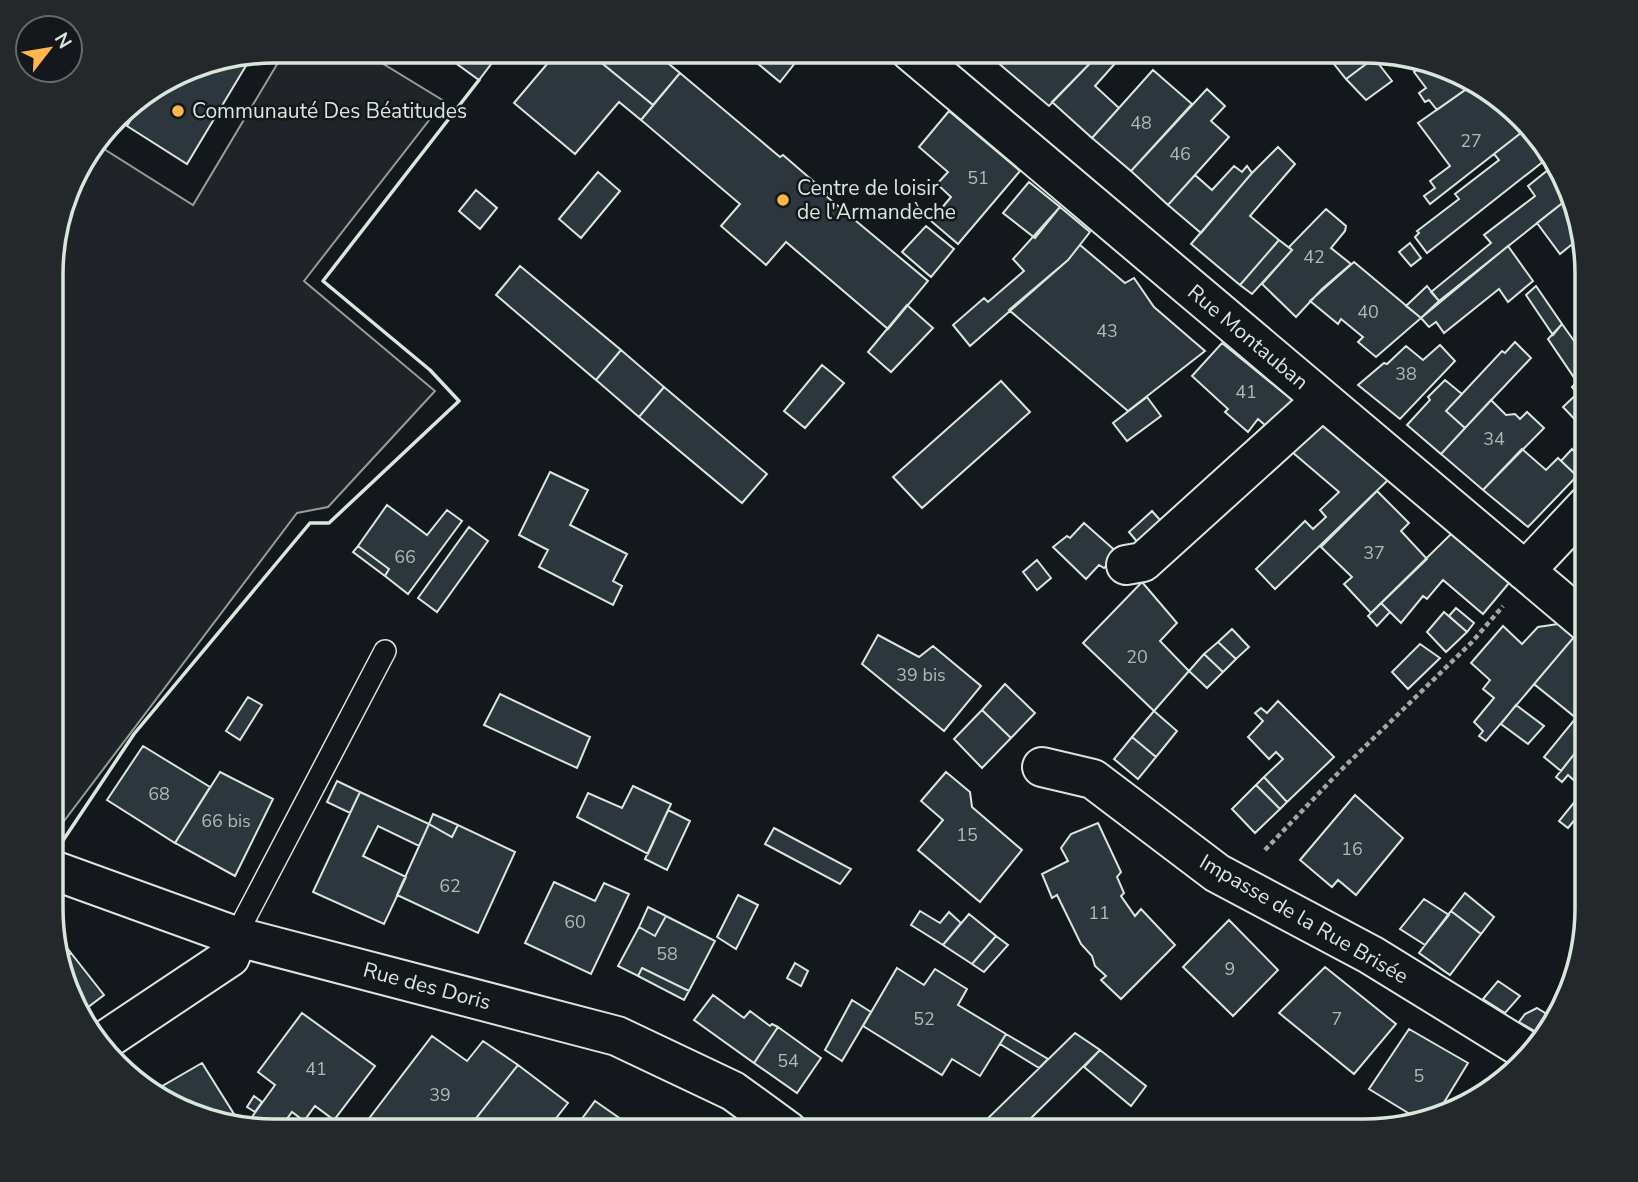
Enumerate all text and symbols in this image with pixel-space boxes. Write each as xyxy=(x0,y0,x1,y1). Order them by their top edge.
north arrow xyxy=(14,14,84,84)
text: N xyxy=(48,28,78,54)
place label: Communauté Des Béatitudes xyxy=(192,97,467,125)
marker: Communauté Des Béatitudes xyxy=(170,103,186,119)
house number: 48 xyxy=(1130,111,1152,135)
house number: 27 xyxy=(1460,129,1482,153)
house number: 46 xyxy=(1169,142,1191,166)
house number: 51 xyxy=(967,166,989,190)
place label: Centre de loisir de l'Armandèche xyxy=(797,174,956,226)
marker: Centre de loisir de l'Armandèche xyxy=(775,192,791,208)
house number: 42 xyxy=(1303,245,1325,269)
street label: Rue Montauban xyxy=(1182,278,1314,396)
house number: 40 xyxy=(1357,300,1379,324)
house number: 43 xyxy=(1096,319,1118,343)
house number: 38 xyxy=(1395,362,1417,386)
house number: 41 xyxy=(1235,380,1257,404)
house number: 34 xyxy=(1483,427,1505,451)
house number: 37 xyxy=(1363,541,1385,565)
house number: 66 xyxy=(394,545,416,569)
house number: 20 xyxy=(1126,645,1148,669)
house number: 39 bis xyxy=(896,663,946,687)
house number: 68 xyxy=(148,782,170,806)
house number: 66 bis xyxy=(201,809,251,833)
house number: 15 xyxy=(956,823,978,847)
house number: 16 xyxy=(1341,837,1363,861)
street label: Impasse de la Rue Brisée xyxy=(1195,848,1413,990)
house number: 62 xyxy=(439,874,461,898)
house number: 11 xyxy=(1088,901,1110,925)
house number: 60 xyxy=(564,910,586,934)
house number: 58 xyxy=(656,942,678,966)
street label: Rue des Doris xyxy=(360,956,494,1016)
house number: 9 xyxy=(1225,957,1235,981)
house number: 52 xyxy=(913,1007,935,1031)
house number: 7 xyxy=(1332,1007,1342,1031)
house number: 54 xyxy=(777,1049,799,1073)
house number: 41 xyxy=(305,1057,327,1081)
house number: 5 xyxy=(1414,1064,1424,1088)
house number: 39 xyxy=(429,1083,451,1107)

